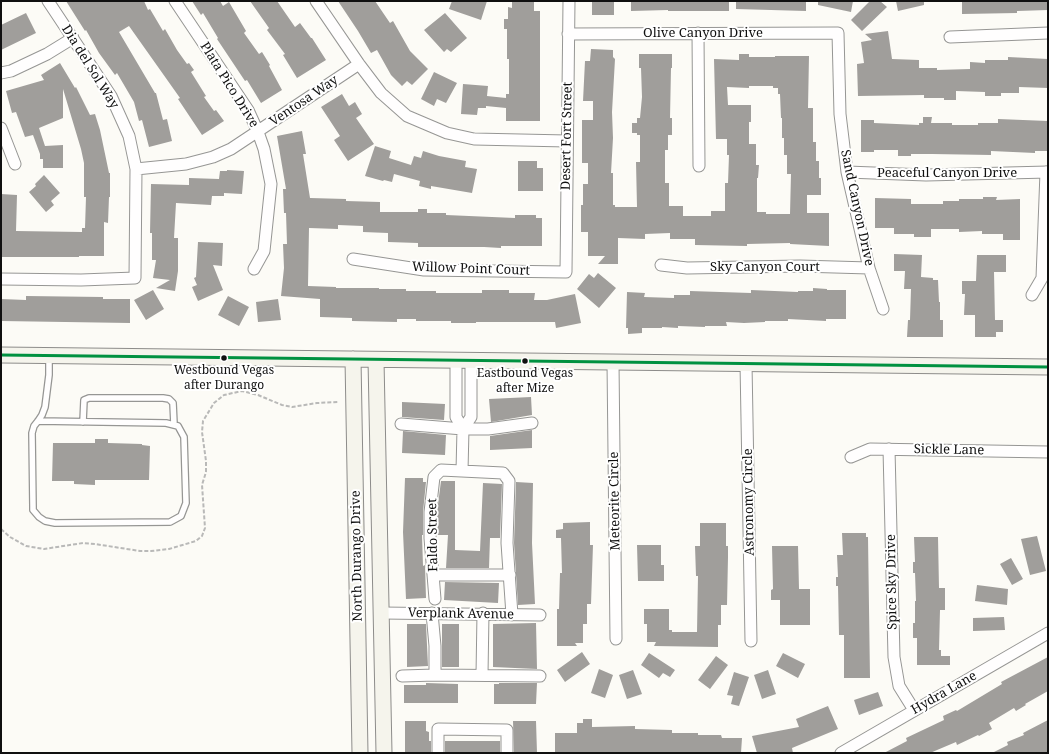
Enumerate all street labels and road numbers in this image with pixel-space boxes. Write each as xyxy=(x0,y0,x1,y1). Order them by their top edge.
street label: Dia del Sol Way xyxy=(58,22,122,112)
street label: Olive Canyon Drive xyxy=(643,25,763,41)
street label: Plata Pico Drive xyxy=(196,39,262,131)
street label: Ventosa Way xyxy=(267,72,341,130)
street label: Desert Fort Street xyxy=(558,82,576,190)
street label: Sand Canyon Drive xyxy=(837,148,877,268)
street label: Peaceful Canyon Drive xyxy=(877,165,1017,181)
street label: Willow Point Court xyxy=(412,259,530,279)
street label: Sky Canyon Court xyxy=(710,259,820,275)
street label: Sickle Lane xyxy=(914,442,984,458)
street label: Astronomy Circle xyxy=(740,448,758,556)
street label: Meteorite Circle xyxy=(606,451,624,551)
street label: North Durango Drive xyxy=(348,490,366,622)
street label: Faldo Street xyxy=(425,498,441,572)
street label: Spice Sky Drive xyxy=(883,534,901,630)
street label: Verplank Avenue xyxy=(408,605,514,623)
street label: Hydra Lane xyxy=(909,668,979,718)

